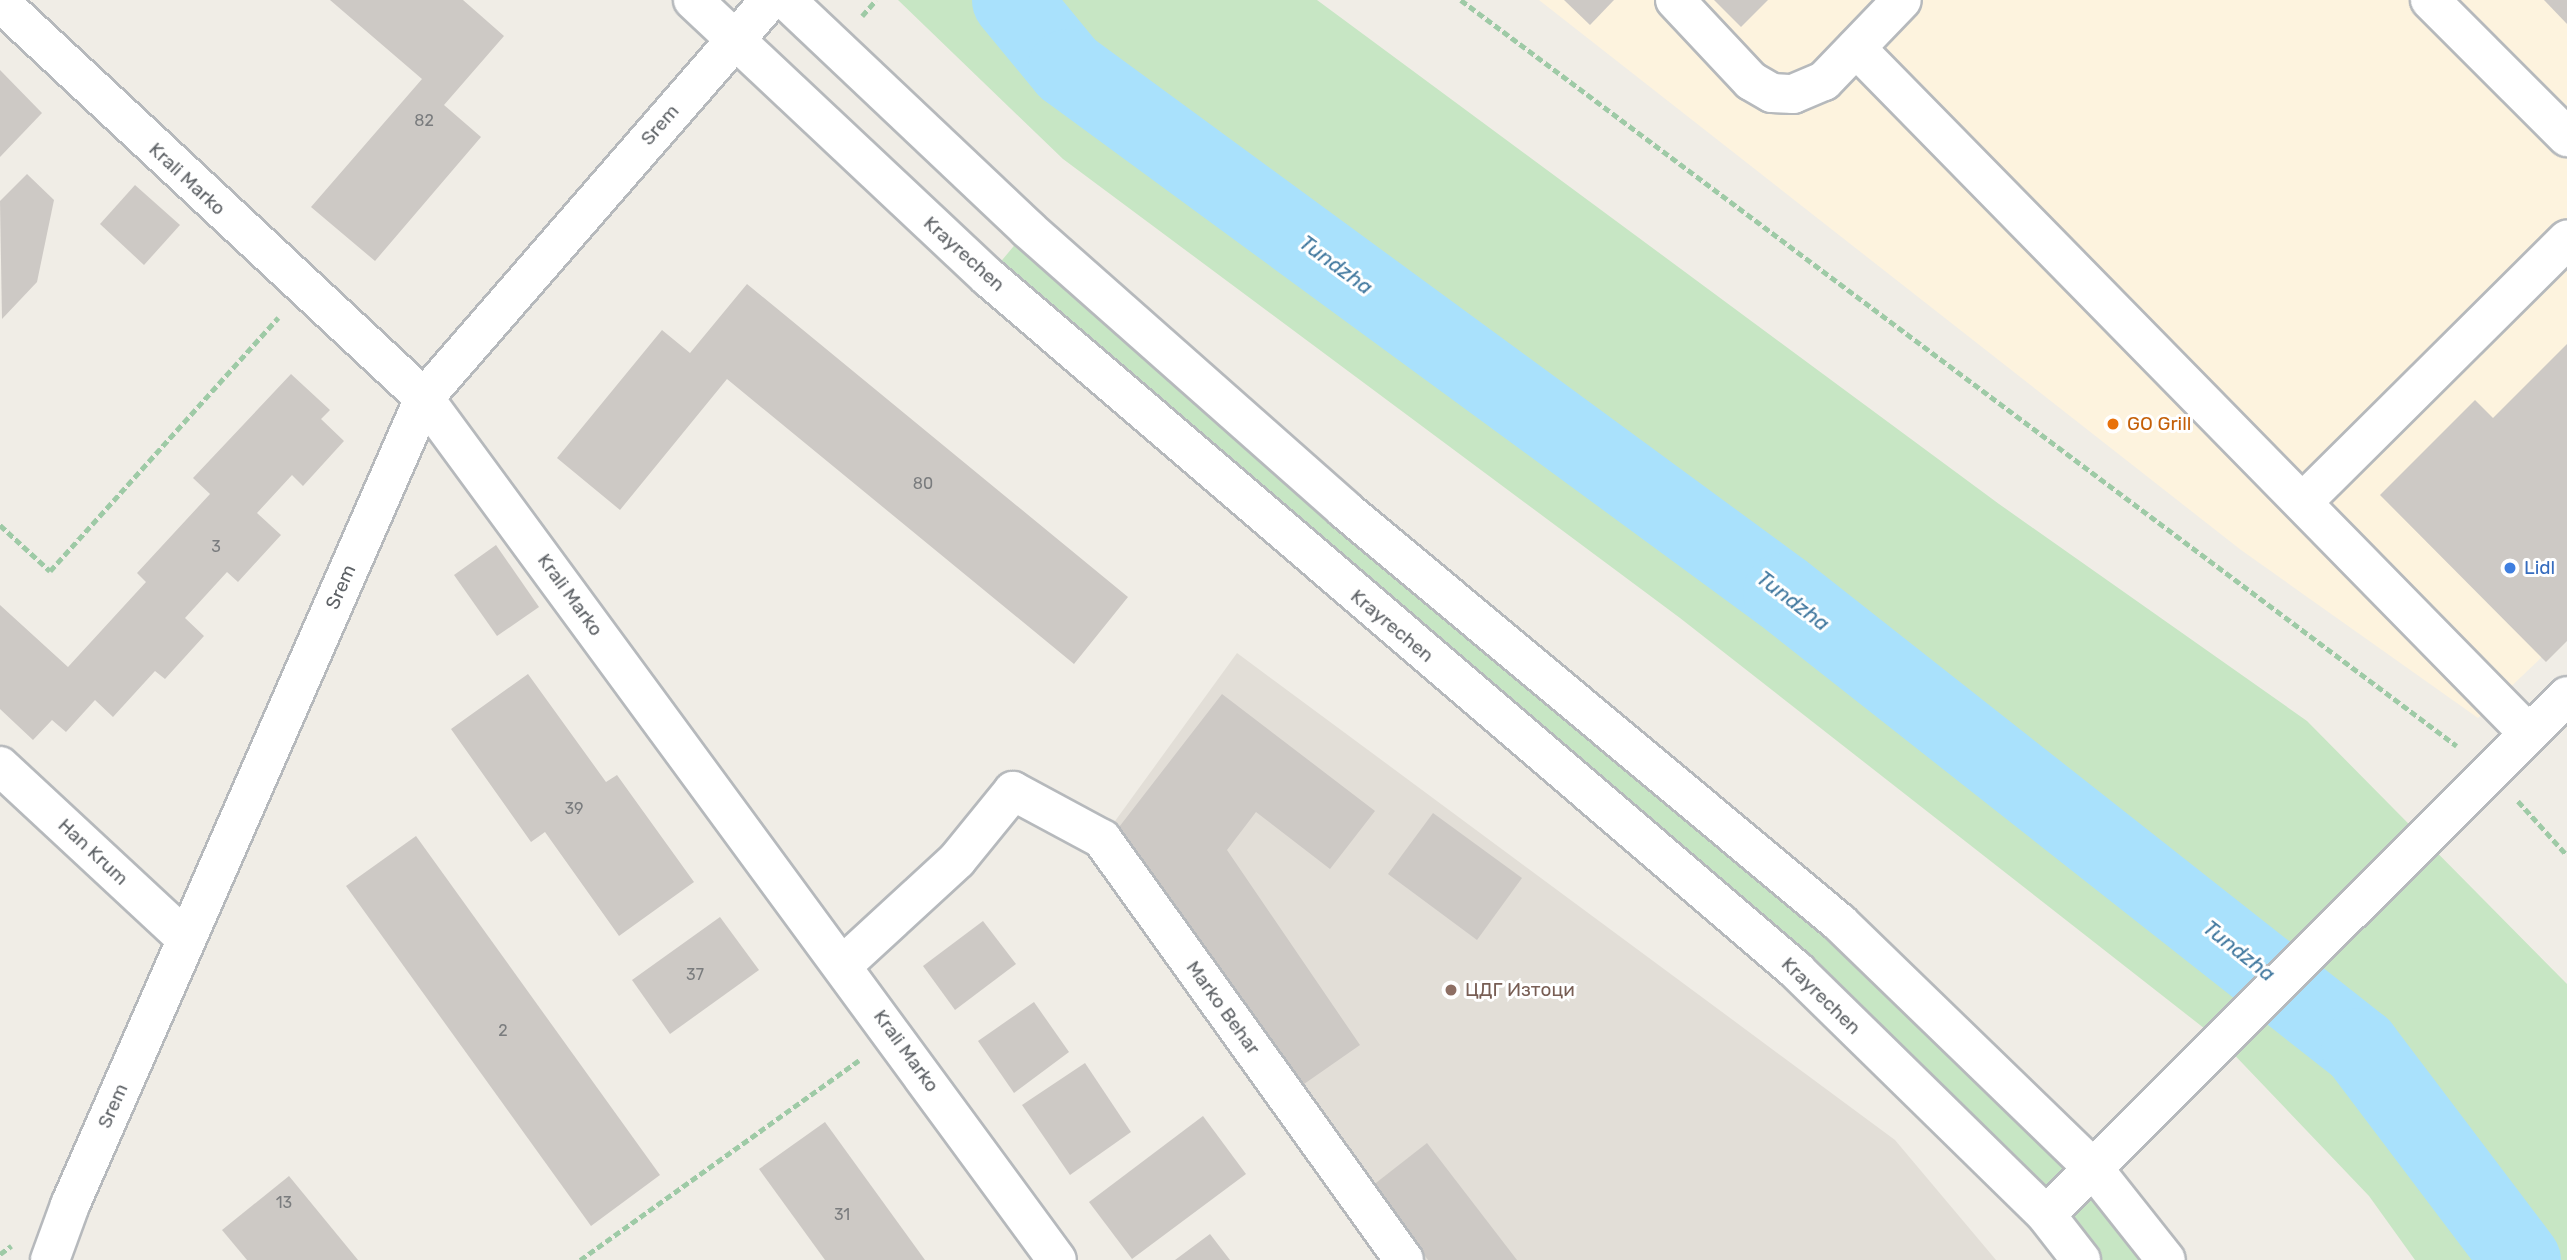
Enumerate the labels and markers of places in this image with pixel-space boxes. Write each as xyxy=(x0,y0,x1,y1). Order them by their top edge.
place label: GO Grill xyxy=(2127,413,2191,435)
marker: GO Grill xyxy=(2105,416,2121,432)
place label: Lidl xyxy=(2524,557,2555,579)
marker: Lidl xyxy=(2502,560,2518,576)
place label: ЦДГ Изтоци xyxy=(1465,979,1575,1001)
marker: ЦДГ Изтоци xyxy=(1443,982,1459,998)

